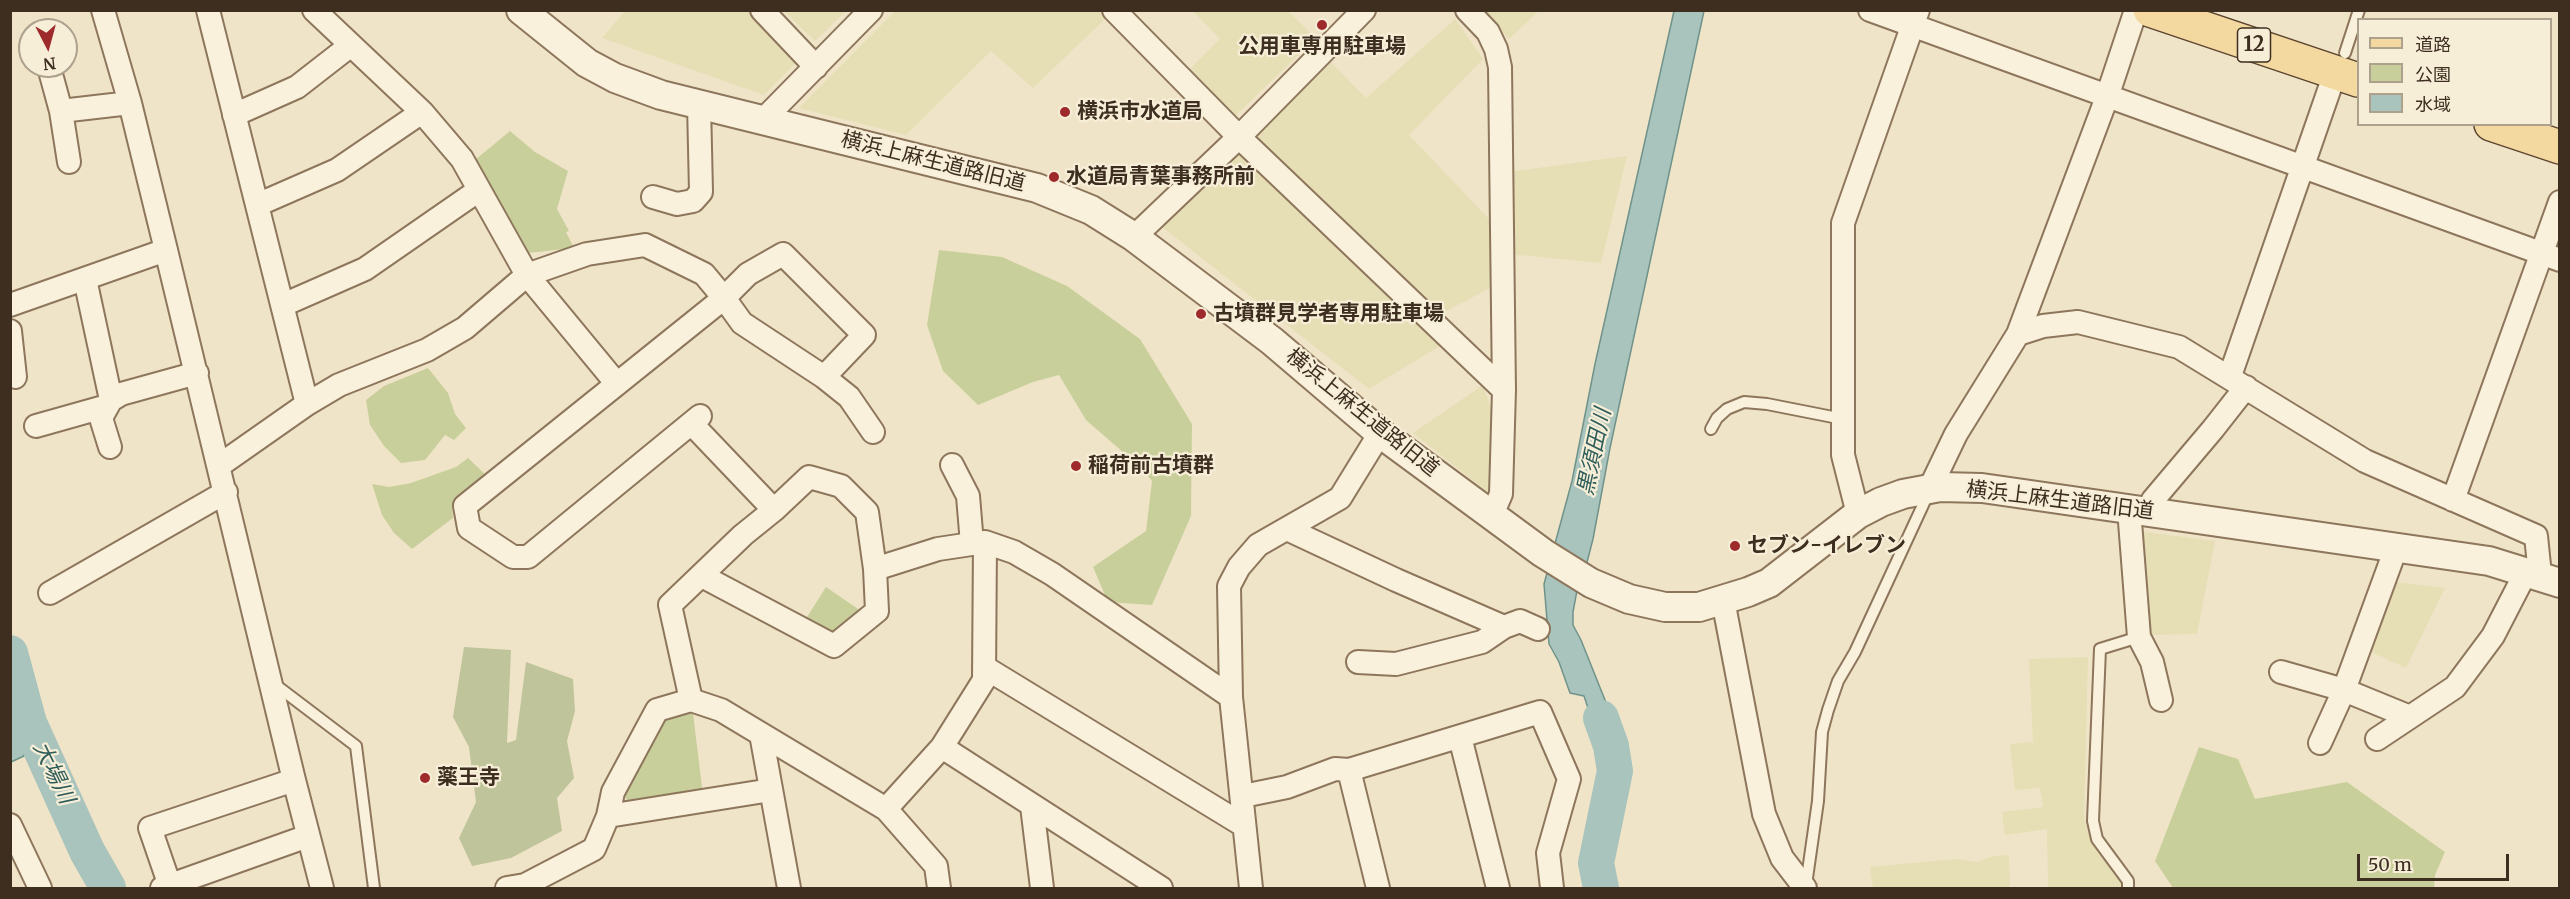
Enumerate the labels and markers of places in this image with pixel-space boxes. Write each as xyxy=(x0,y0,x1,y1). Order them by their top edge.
marker: 公用車専用駐車場 xyxy=(1315,18,1329,32)
place label: 公用車専用駐車場 xyxy=(1238,34,1406,60)
place label: 横浜市水道局 xyxy=(1077,99,1203,125)
marker: 横浜市水道局 xyxy=(1058,105,1072,119)
place label: 水道局青葉事務所前 xyxy=(1066,164,1255,190)
marker: 水道局青葉事務所前 xyxy=(1047,170,1061,184)
place label: 古墳群見学者専用駐車場 xyxy=(1213,301,1444,327)
marker: 古墳群見学者専用駐車場 xyxy=(1194,307,1208,321)
place label: 稲荷前古墳群 xyxy=(1088,453,1214,479)
marker: 稲荷前古墳群 xyxy=(1069,459,1083,473)
place label: セブン-イレブン xyxy=(1747,533,1906,559)
marker: セブン-イレブン xyxy=(1728,539,1742,553)
place label: 薬王寺 xyxy=(437,765,500,791)
marker: 薬王寺 xyxy=(418,771,432,785)

